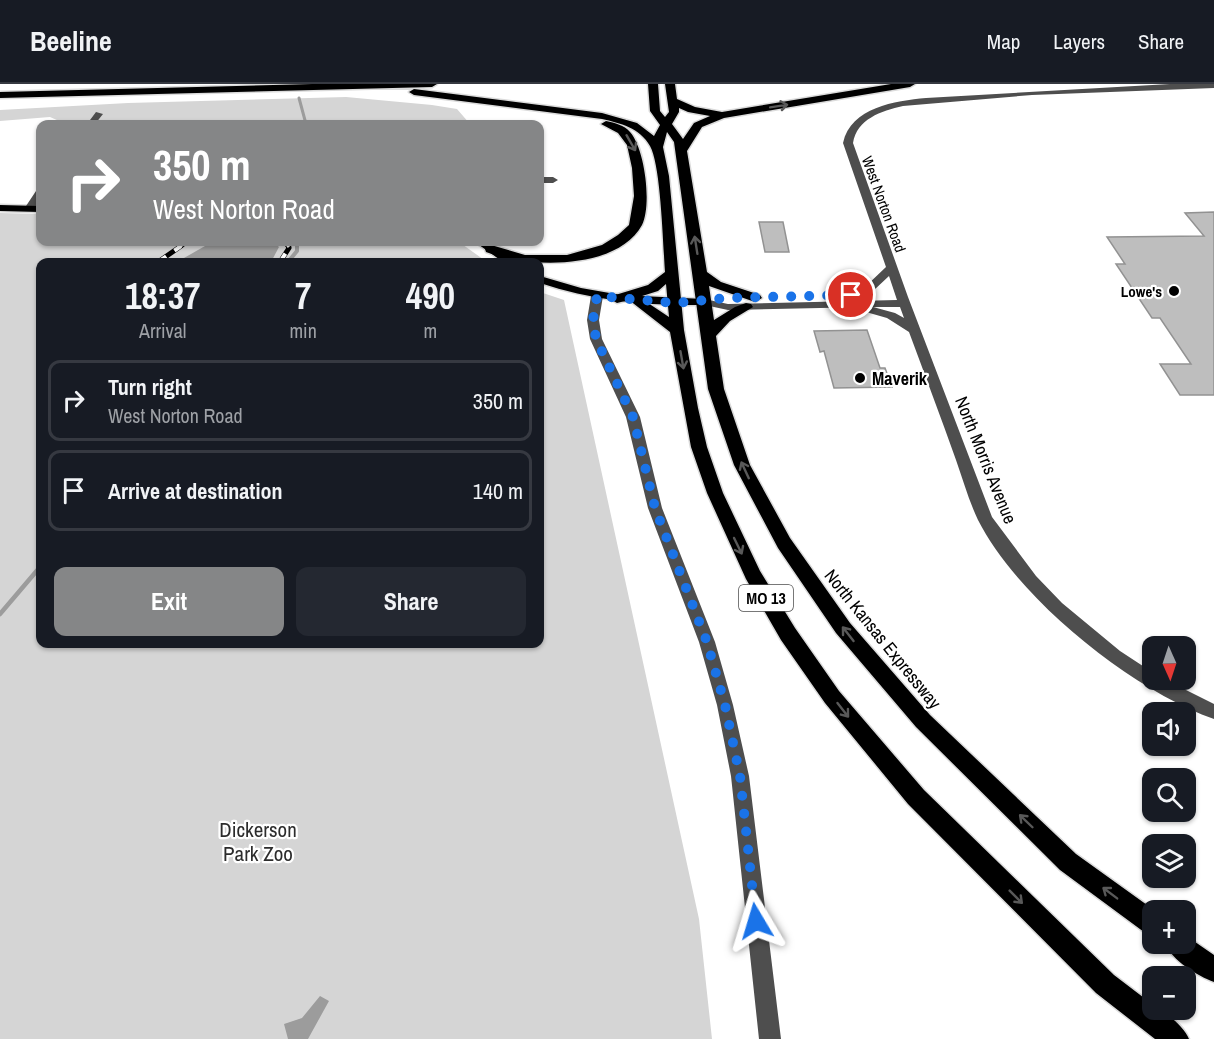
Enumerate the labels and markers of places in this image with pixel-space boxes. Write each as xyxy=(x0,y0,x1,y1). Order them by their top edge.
pin xyxy=(825,269,876,320)
place label: Lowe's xyxy=(1121,281,1162,302)
marker: Lowe's xyxy=(1167,284,1181,298)
place label: Maverik xyxy=(872,366,928,391)
marker: Maverik xyxy=(853,371,867,385)

